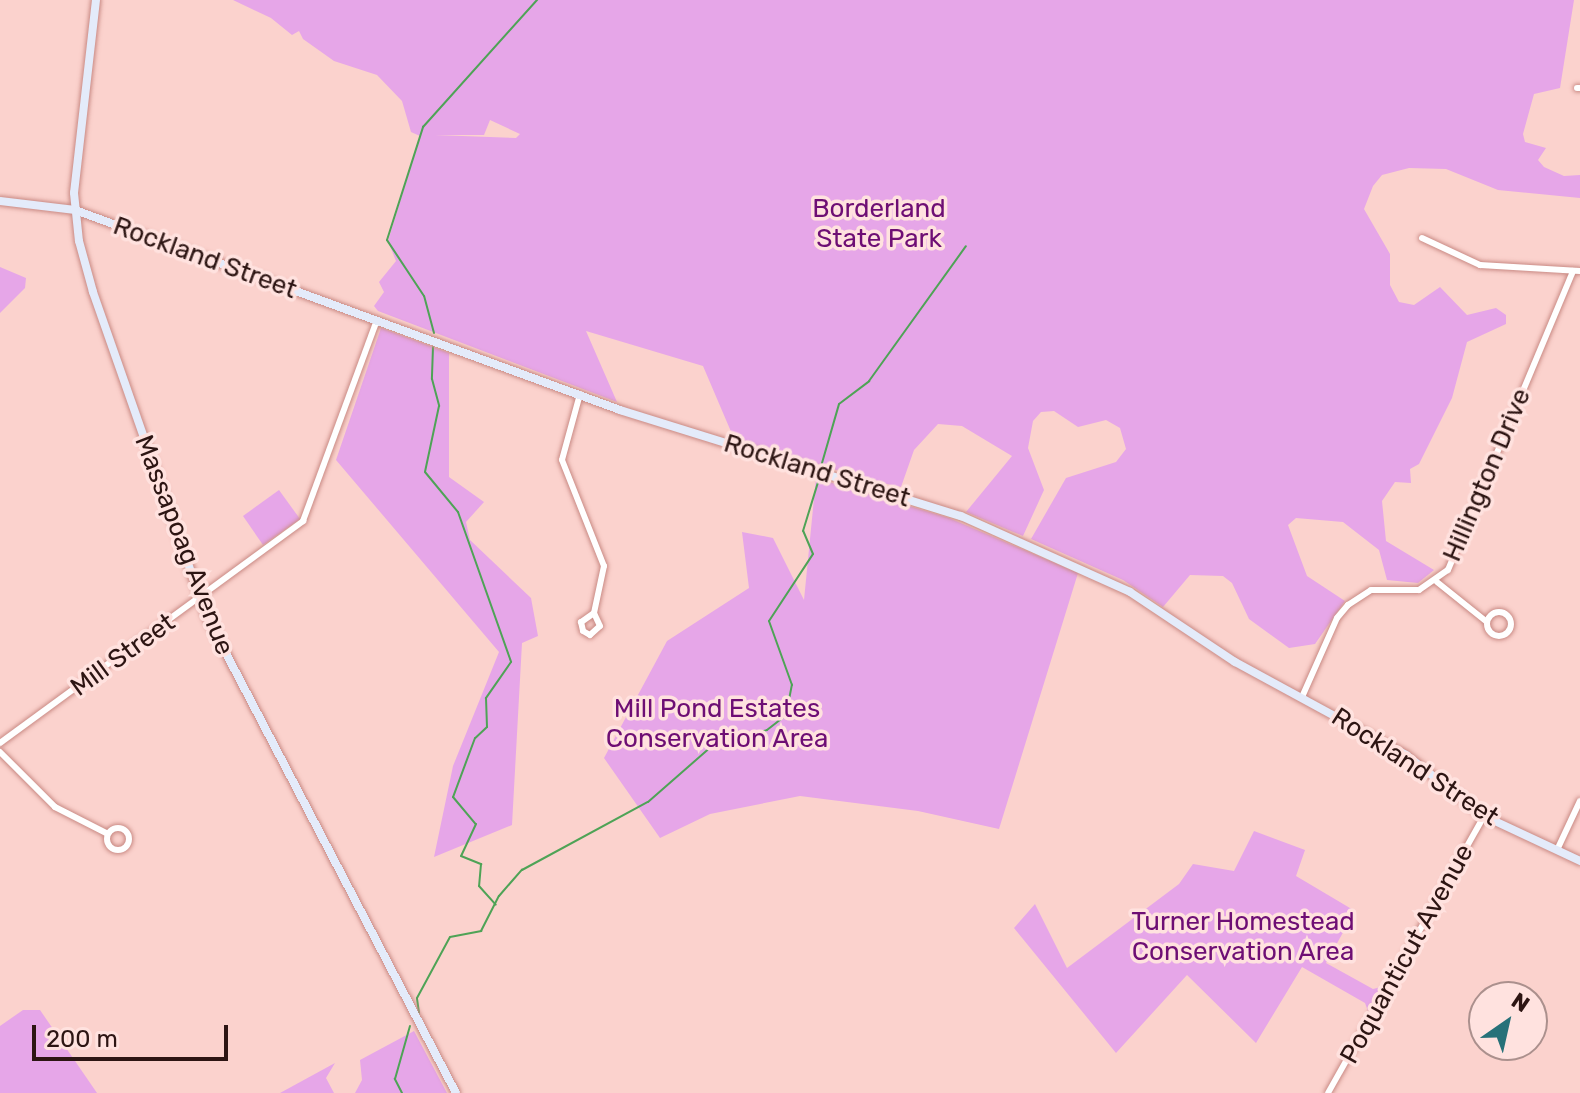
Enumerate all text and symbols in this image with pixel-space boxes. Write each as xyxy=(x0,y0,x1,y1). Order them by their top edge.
park label: Borderland State Park xyxy=(812,193,946,254)
street label: Rockland Street xyxy=(109,210,301,306)
street label: Hillington Drive xyxy=(1437,384,1537,566)
street label: Rockland Street xyxy=(720,428,914,514)
street label: Massapoag Avenue xyxy=(128,430,240,660)
street label: Mill Street xyxy=(65,607,181,703)
park label: Mill Pond Estates Conservation Area xyxy=(605,693,829,754)
street label: Rockland Street xyxy=(1326,701,1504,833)
street label: Poquanticut Avenue xyxy=(1334,839,1480,1069)
park label: Turner Homestead Conservation Area xyxy=(1131,906,1355,968)
north arrow xyxy=(1468,981,1548,1061)
text: N xyxy=(1506,987,1535,1018)
scale bar xyxy=(36,1009,232,1059)
text: 200 m xyxy=(46,1025,118,1053)

